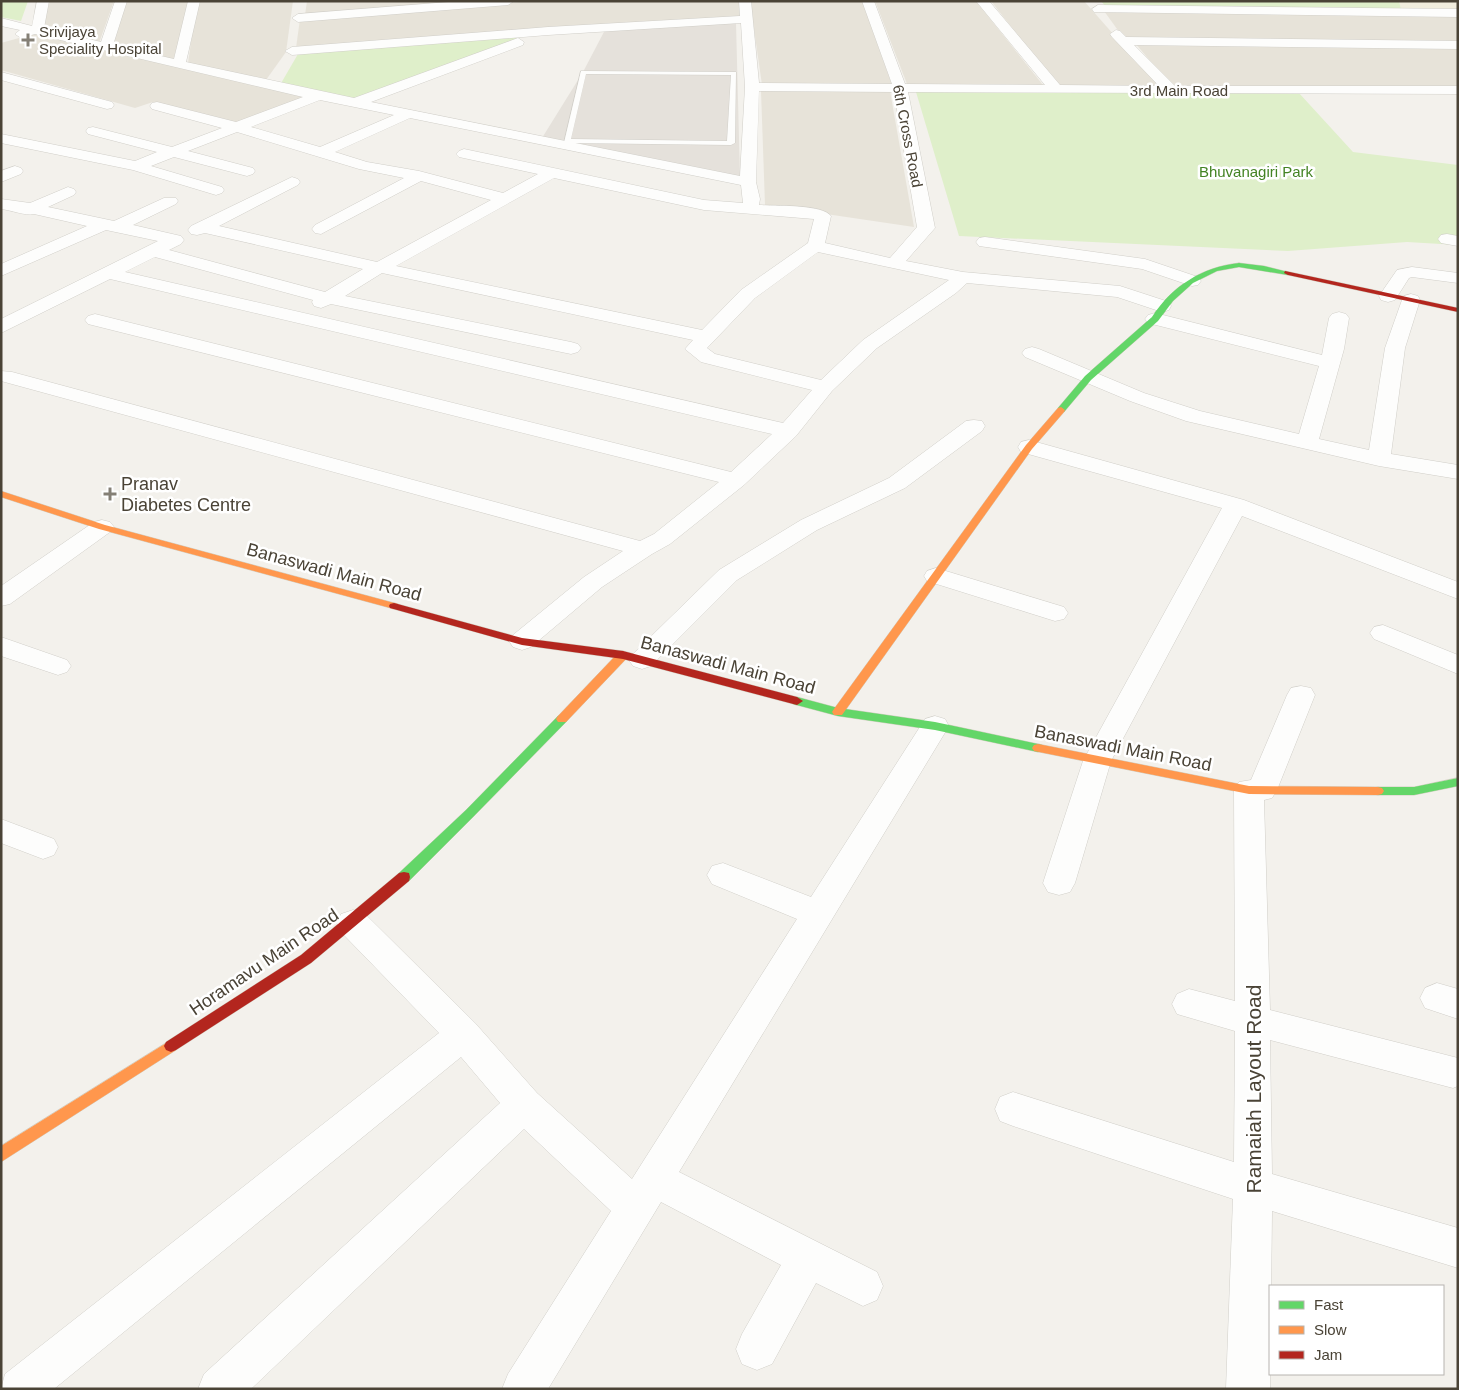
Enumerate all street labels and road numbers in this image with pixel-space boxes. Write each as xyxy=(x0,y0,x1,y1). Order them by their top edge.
street label: 3rd Main Road xyxy=(1130,82,1228,99)
street label: 6th Cross Road xyxy=(890,83,926,189)
street label: Banaswadi Main Road xyxy=(244,539,424,605)
street label: Banaswadi Main Road xyxy=(638,632,818,698)
street label: Banaswadi Main Road xyxy=(1033,721,1213,775)
street label: Horamavu Main Road xyxy=(186,905,342,1019)
street label: Ramaiah Layout Road xyxy=(1242,985,1265,1193)

